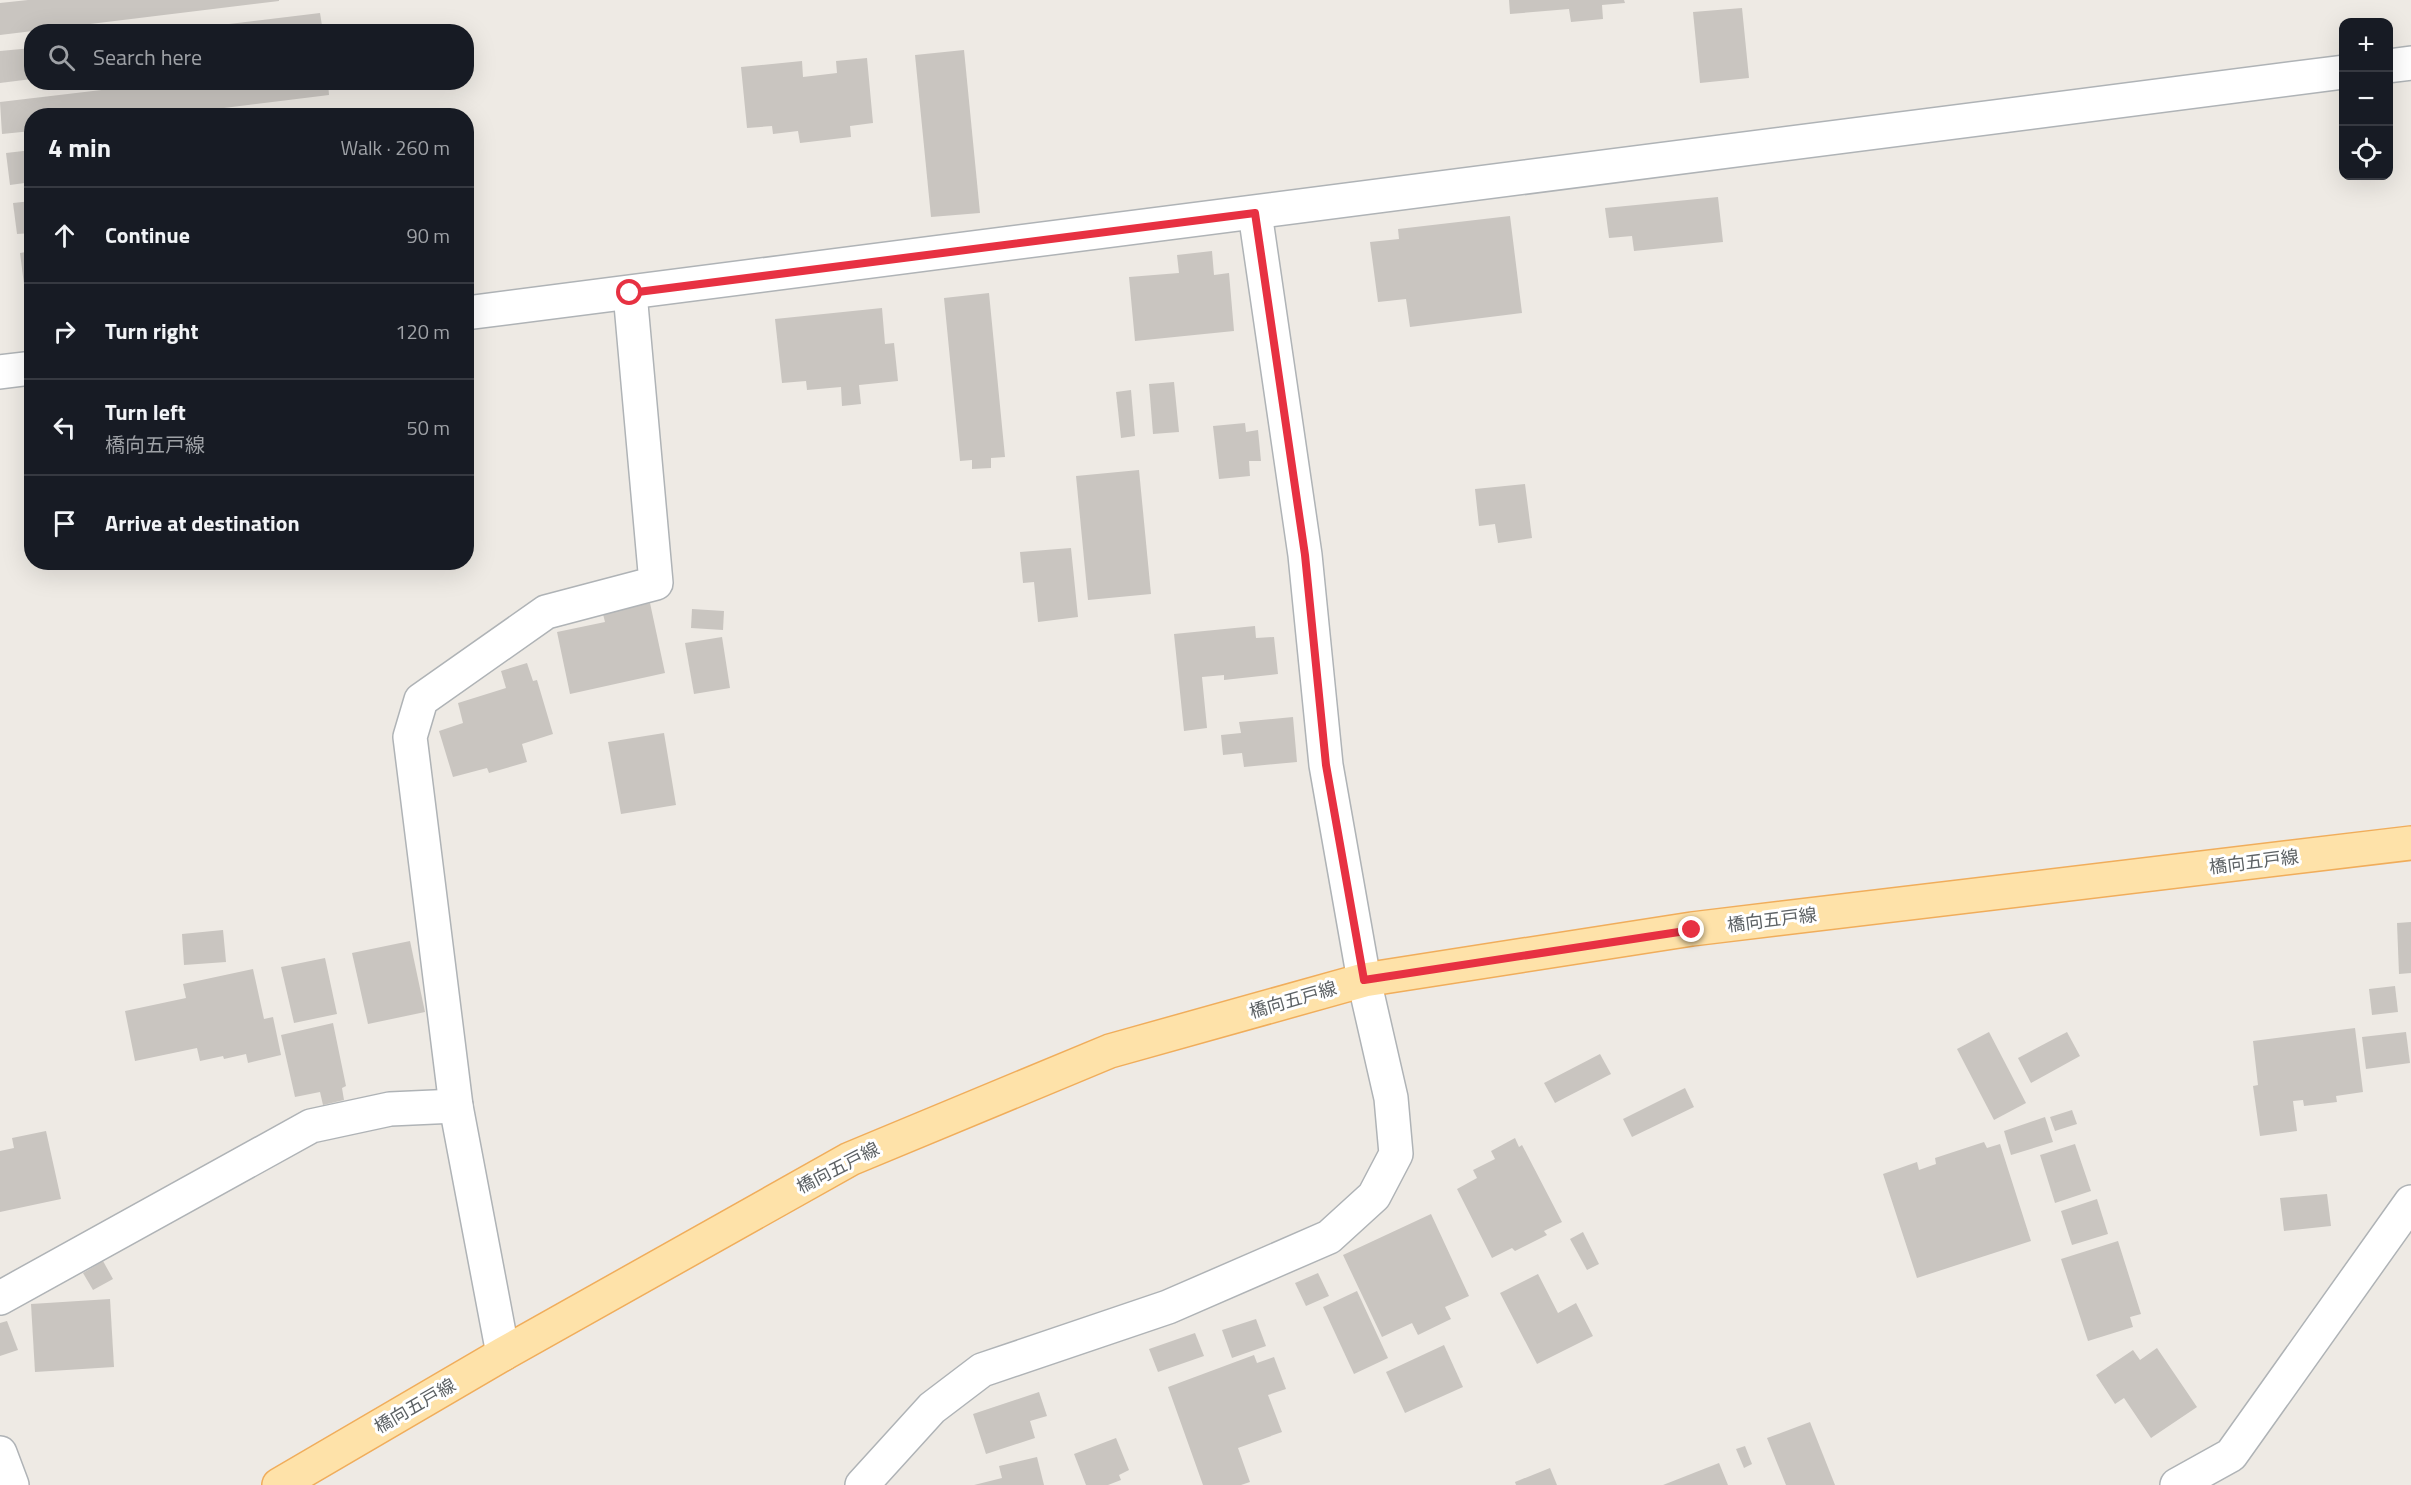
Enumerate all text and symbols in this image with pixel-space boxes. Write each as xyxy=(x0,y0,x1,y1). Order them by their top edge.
map controls xyxy=(2339,18,2393,180)
button: + xyxy=(2339,18,2393,72)
search box xyxy=(24,24,474,90)
text: Search here xyxy=(93,40,202,74)
icon: search xyxy=(45,41,78,74)
button: − xyxy=(2339,72,2393,126)
button: locate xyxy=(2339,126,2393,180)
text: 4 min xyxy=(48,128,111,167)
text: Walk · 260 m xyxy=(341,132,450,163)
text: Continue xyxy=(105,218,190,252)
icon: ahead xyxy=(48,219,81,252)
text: 90 m xyxy=(406,220,450,251)
route start xyxy=(616,279,642,305)
text: Turn right xyxy=(105,314,199,348)
icon: right xyxy=(48,315,81,348)
text: 120 m xyxy=(395,316,450,347)
text: Turn left xyxy=(105,395,186,429)
icon: left xyxy=(48,411,81,444)
text: 50 m xyxy=(406,412,450,443)
text: 橋向五戸線 xyxy=(105,429,205,460)
text: Arrive at destination xyxy=(105,506,300,540)
icon: arrive xyxy=(48,507,81,540)
street label: 橋向五戸線 xyxy=(2208,843,2300,880)
street label: 橋向五戸線 xyxy=(1726,901,1818,938)
route end xyxy=(1678,916,1704,942)
street label: 橋向五戸線 xyxy=(1246,974,1340,1025)
street label: 橋向五戸線 xyxy=(792,1135,884,1200)
street label: 橋向五戸線 xyxy=(369,1371,460,1440)

